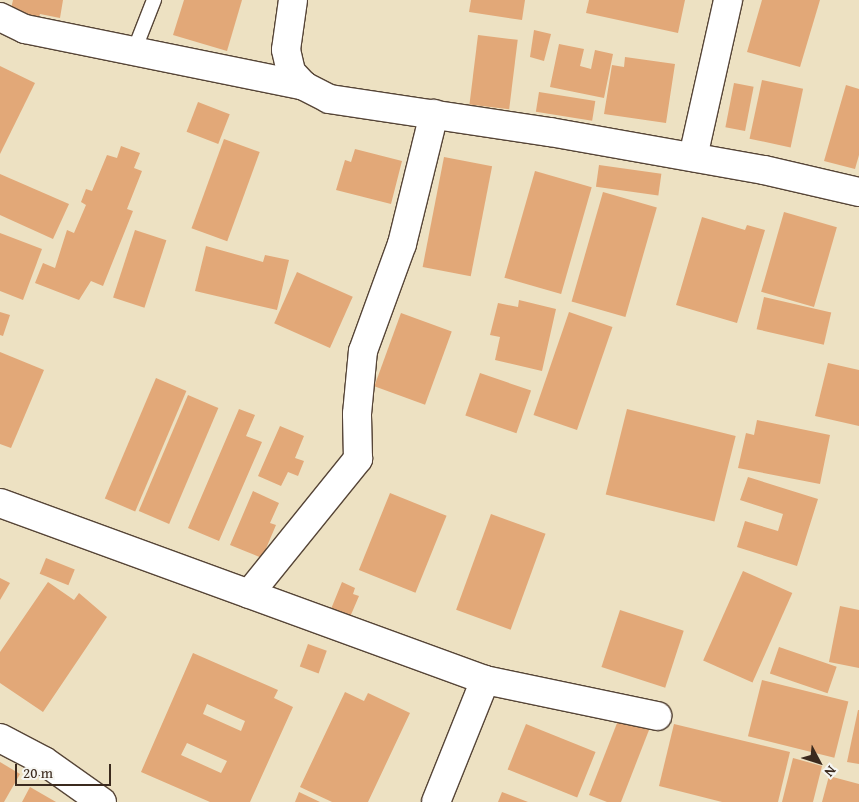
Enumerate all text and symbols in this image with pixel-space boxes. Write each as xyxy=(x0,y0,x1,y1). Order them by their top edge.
north arrow xyxy=(794,737,844,787)
scale bar xyxy=(18,754,114,786)
text: 20 m xyxy=(23,762,53,783)
text: N xyxy=(820,762,841,782)

